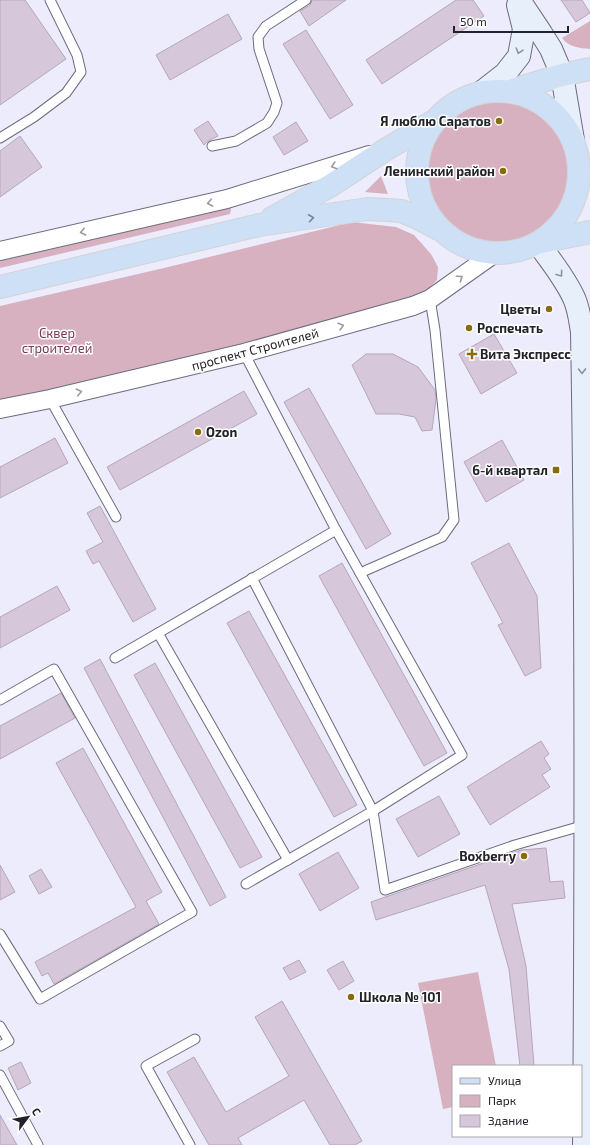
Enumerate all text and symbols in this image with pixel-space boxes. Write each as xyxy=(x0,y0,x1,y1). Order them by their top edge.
scale bar xyxy=(454,8,568,34)
text: 50 m xyxy=(460,14,487,28)
one-way arrow xyxy=(516,48,524,55)
place label: Я люблю Саратов xyxy=(380,113,491,129)
marker: Я люблю Саратов xyxy=(494,116,504,126)
one-way arrow xyxy=(331,161,338,170)
place label: Ленинский район xyxy=(384,163,495,179)
marker: Ленинский район xyxy=(498,166,508,176)
one-way arrow xyxy=(207,198,213,206)
one-way arrow xyxy=(308,214,314,223)
one-way arrow xyxy=(80,227,86,235)
one-way arrow xyxy=(555,270,562,277)
one-way arrow xyxy=(456,275,463,283)
place label: Цветы xyxy=(500,301,541,317)
marker: Цветы xyxy=(544,304,554,314)
place label: Роспечать xyxy=(477,320,543,336)
one-way arrow xyxy=(337,322,344,331)
marker: Роспечать xyxy=(464,323,474,333)
street label: проспект Строителей xyxy=(190,324,320,374)
park label: Cквер cтроителей xyxy=(22,325,92,356)
place label: Вита Экспресс xyxy=(480,346,571,362)
marker: Вита Экспресс xyxy=(467,349,477,359)
one-way arrow xyxy=(578,368,586,374)
one-way arrow xyxy=(76,389,82,397)
place label: Ozon xyxy=(206,424,237,440)
marker: Ozon xyxy=(193,427,203,437)
place label: 6-й квартал xyxy=(472,462,548,478)
marker: 6-й квартал xyxy=(551,465,561,475)
place label: Boxberry xyxy=(459,848,517,864)
marker: Boxberry xyxy=(519,851,529,861)
place label: Школа № 101 xyxy=(359,989,441,1005)
marker: Школа № 101 xyxy=(346,992,356,1002)
legend xyxy=(452,1065,582,1137)
text: Улица xyxy=(488,1073,521,1087)
text: Парк xyxy=(488,1093,517,1107)
north arrow xyxy=(8,1097,48,1137)
text: С xyxy=(30,1105,44,1118)
text: Здание xyxy=(488,1113,529,1127)

